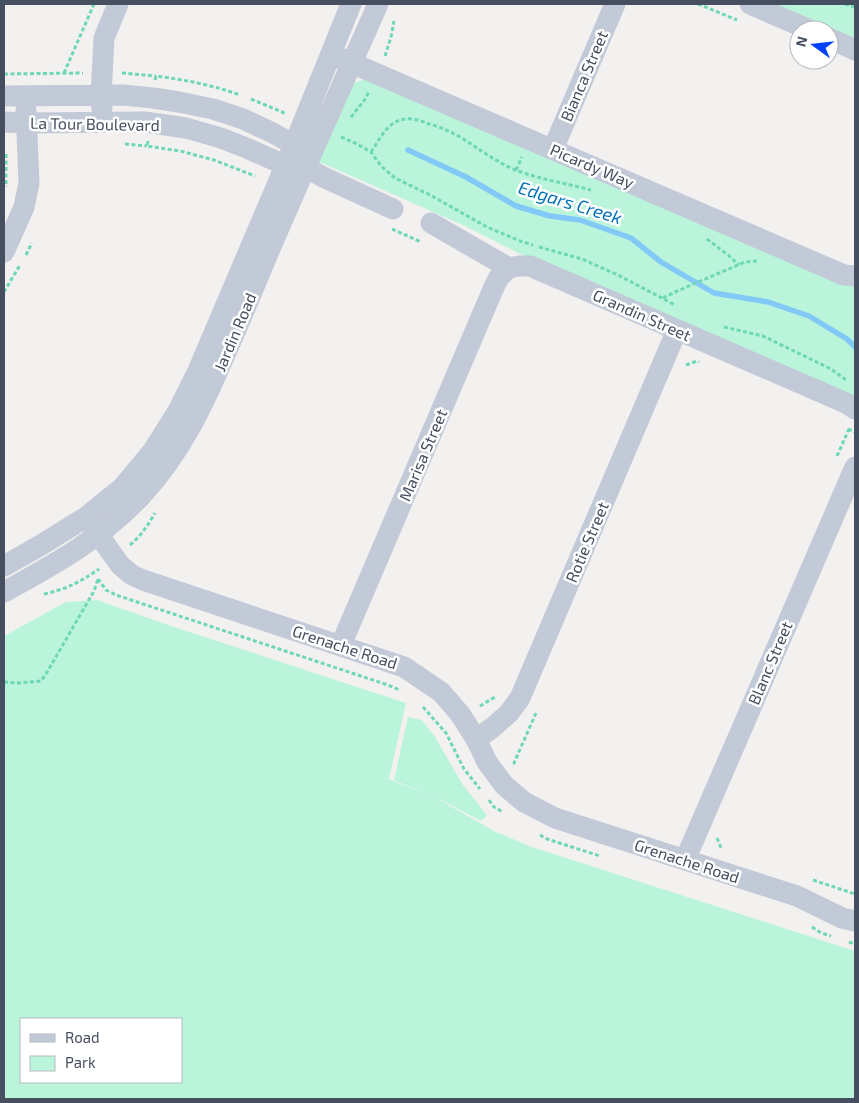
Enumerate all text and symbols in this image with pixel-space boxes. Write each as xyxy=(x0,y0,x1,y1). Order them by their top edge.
north arrow xyxy=(789,20,839,70)
street label: Bianca Street xyxy=(556,28,611,124)
text: N xyxy=(791,34,810,49)
street label: La Tour Boulevard xyxy=(30,113,160,134)
street label: Picardy Way xyxy=(547,139,637,192)
water label: Edgars Creek xyxy=(516,176,625,228)
street label: Grandin Street xyxy=(590,285,694,345)
street label: Jardin Road xyxy=(210,290,260,374)
street label: Marisa Street xyxy=(395,406,450,504)
street label: Rotie Street xyxy=(561,499,612,585)
street label: Blanc Street xyxy=(743,618,796,707)
street label: Grenache Road xyxy=(290,621,400,672)
street label: Grenache Road xyxy=(632,835,742,886)
legend xyxy=(20,1018,182,1083)
text: Road xyxy=(65,1028,100,1046)
text: Park xyxy=(65,1053,96,1071)

